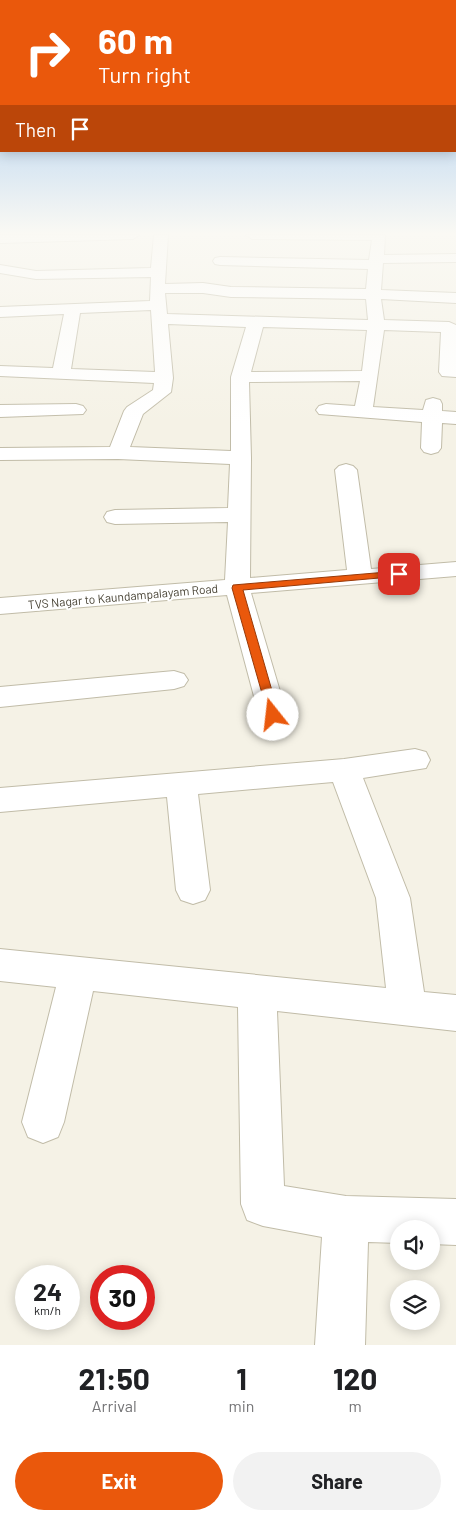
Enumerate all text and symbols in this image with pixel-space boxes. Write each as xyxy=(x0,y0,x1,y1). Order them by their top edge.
text: 60 m xyxy=(98,19,173,61)
icon: right xyxy=(15,20,80,85)
text: Turn right xyxy=(98,61,191,87)
icon: arrive xyxy=(66,115,94,143)
text: Then xyxy=(15,118,56,141)
pin xyxy=(378,553,420,595)
icon: arrive xyxy=(385,560,413,588)
street label: TVS Nagar to Kaundampalayam Road xyxy=(27,581,219,611)
position arrow xyxy=(246,688,298,740)
map controls xyxy=(390,1220,440,1330)
button: sound xyxy=(390,1220,440,1270)
speed limit sign: 30 xyxy=(90,1265,155,1330)
text: 24 xyxy=(33,1276,62,1306)
button: layers xyxy=(390,1280,440,1330)
text: km/h xyxy=(34,1303,61,1317)
text: 21:50 xyxy=(79,1360,150,1396)
text: 1 xyxy=(236,1360,247,1396)
text: 120 xyxy=(333,1360,377,1396)
text: Arrival xyxy=(92,1396,137,1415)
text: min xyxy=(228,1396,254,1415)
text: m xyxy=(349,1396,362,1415)
button: Exit xyxy=(15,1452,223,1510)
button: Share xyxy=(233,1452,441,1510)

